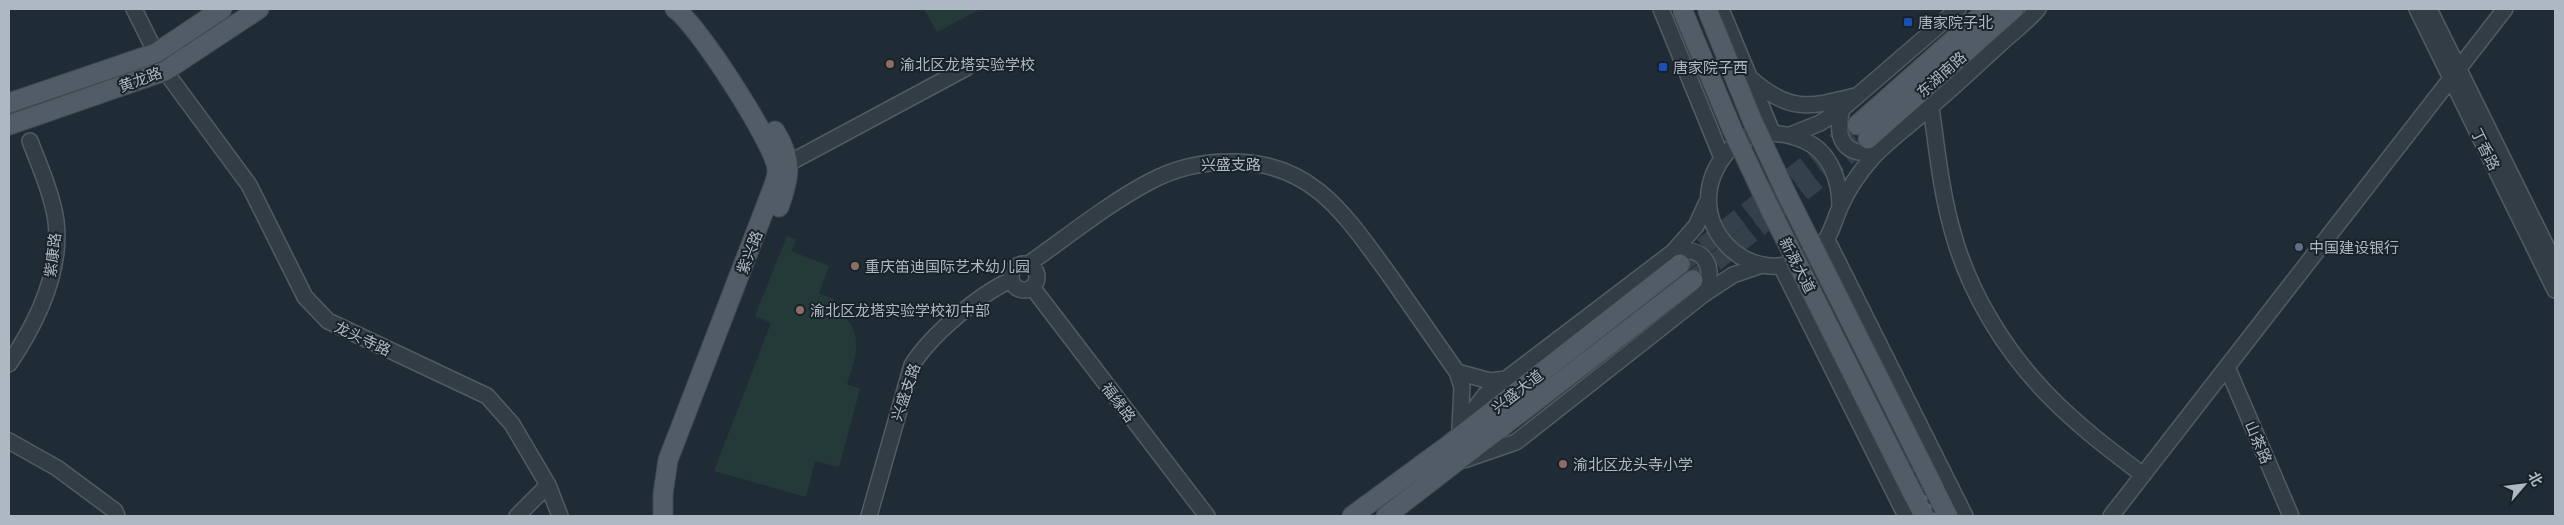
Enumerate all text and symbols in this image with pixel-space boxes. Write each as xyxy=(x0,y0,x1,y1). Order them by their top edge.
place label: 唐家院子北 xyxy=(1918,13,1993,31)
marker: 唐家院子北 xyxy=(1902,16,1914,28)
street label: 东湖南路 xyxy=(1913,47,1969,101)
place label: 渝北区龙塔实验学校 xyxy=(900,55,1035,73)
marker: 渝北区龙塔实验学校 xyxy=(884,58,896,70)
place label: 唐家院子西 xyxy=(1673,58,1748,76)
marker: 唐家院子西 xyxy=(1657,61,1669,73)
street label: 黄龙路 xyxy=(116,63,164,95)
street label: 丁香路 xyxy=(2468,125,2504,173)
street label: 兴盛支路 xyxy=(1201,155,1261,173)
street label: 紫兴路 xyxy=(733,228,765,276)
street label: 紫康路 xyxy=(40,232,64,278)
street label: 新溉大道 xyxy=(1776,234,1820,296)
place label: 中国建设银行 xyxy=(2309,238,2399,256)
marker: 中国建设银行 xyxy=(2293,241,2305,253)
place label: 重庆笛迪国际艺术幼儿园 xyxy=(865,257,1030,275)
marker: 重庆笛迪国际艺术幼儿园 xyxy=(849,260,861,272)
place label: 渝北区龙塔实验学校初中部 xyxy=(810,301,990,319)
marker: 渝北区龙塔实验学校初中部 xyxy=(794,304,806,316)
street label: 龙头寺路 xyxy=(332,317,394,359)
street label: 兴盛支路 xyxy=(887,361,923,423)
street label: 兴盛大道 xyxy=(1488,365,1546,417)
street label: 福缘路 xyxy=(1098,379,1140,425)
street label: 山茶路 xyxy=(2242,418,2276,466)
place label: 渝北区龙头寺小学 xyxy=(1573,455,1693,473)
marker: 渝北区龙头寺小学 xyxy=(1557,458,1569,470)
north arrow xyxy=(2499,460,2549,510)
text: 北 xyxy=(2525,468,2547,489)

